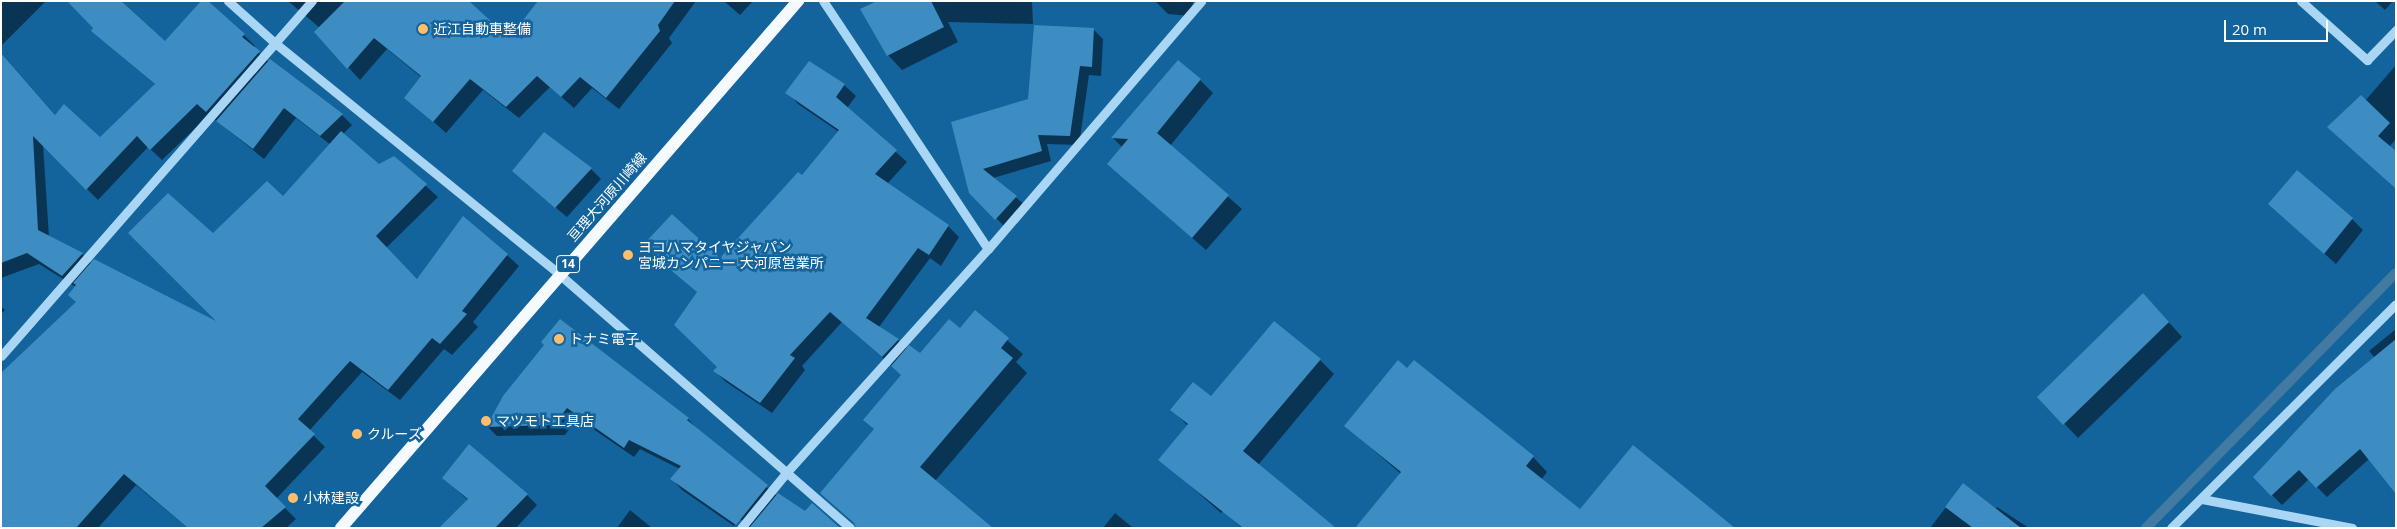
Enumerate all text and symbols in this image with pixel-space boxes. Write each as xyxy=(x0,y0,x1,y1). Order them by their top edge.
scale bar xyxy=(2227,10,2331,42)
text: 20 m xyxy=(2232,19,2267,39)
place label: 近江自動車整備 xyxy=(433,21,531,37)
marker: 近江自動車整備 xyxy=(417,23,429,35)
street label: 亘理大河原川崎線 xyxy=(564,149,650,245)
place label: ヨコハマタイヤジャパン 宮城カンパニー 大河原営業所 xyxy=(638,239,824,272)
marker: ヨコハマタイヤジャパン 宮城カンパニー 大河原営業所 xyxy=(622,249,634,261)
road number: 14 xyxy=(556,254,580,274)
place label: トナミ電子 xyxy=(569,331,639,347)
marker: トナミ電子 xyxy=(553,333,565,345)
place label: マツモト工具店 xyxy=(496,413,594,429)
marker: マツモト工具店 xyxy=(480,415,492,427)
place label: クルーズ xyxy=(367,426,423,442)
marker: クルーズ xyxy=(351,428,363,440)
place label: 小林建設 xyxy=(303,490,359,506)
marker: 小林建設 xyxy=(287,492,299,504)

